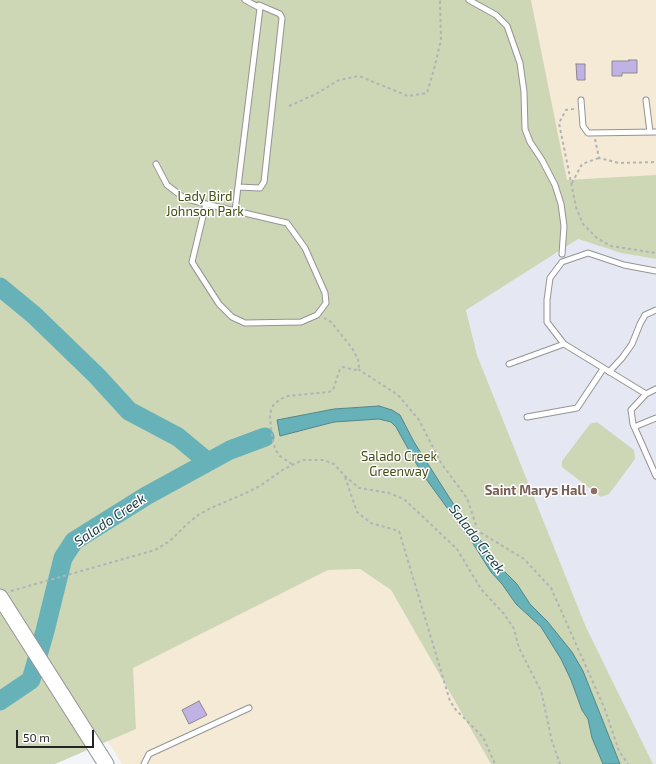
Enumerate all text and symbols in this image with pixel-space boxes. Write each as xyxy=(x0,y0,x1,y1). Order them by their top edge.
park label: Lady Bird Johnson Park xyxy=(166,189,244,220)
park label: Salado Creek Greenway xyxy=(361,449,437,480)
place label: Saint Marys Hall xyxy=(485,483,586,499)
marker: Saint Marys Hall xyxy=(589,486,599,496)
water label: Salado Creek xyxy=(71,490,149,550)
water label: Salado Creek xyxy=(445,501,509,577)
scale bar xyxy=(18,722,96,748)
text: 50 m xyxy=(23,730,50,744)

